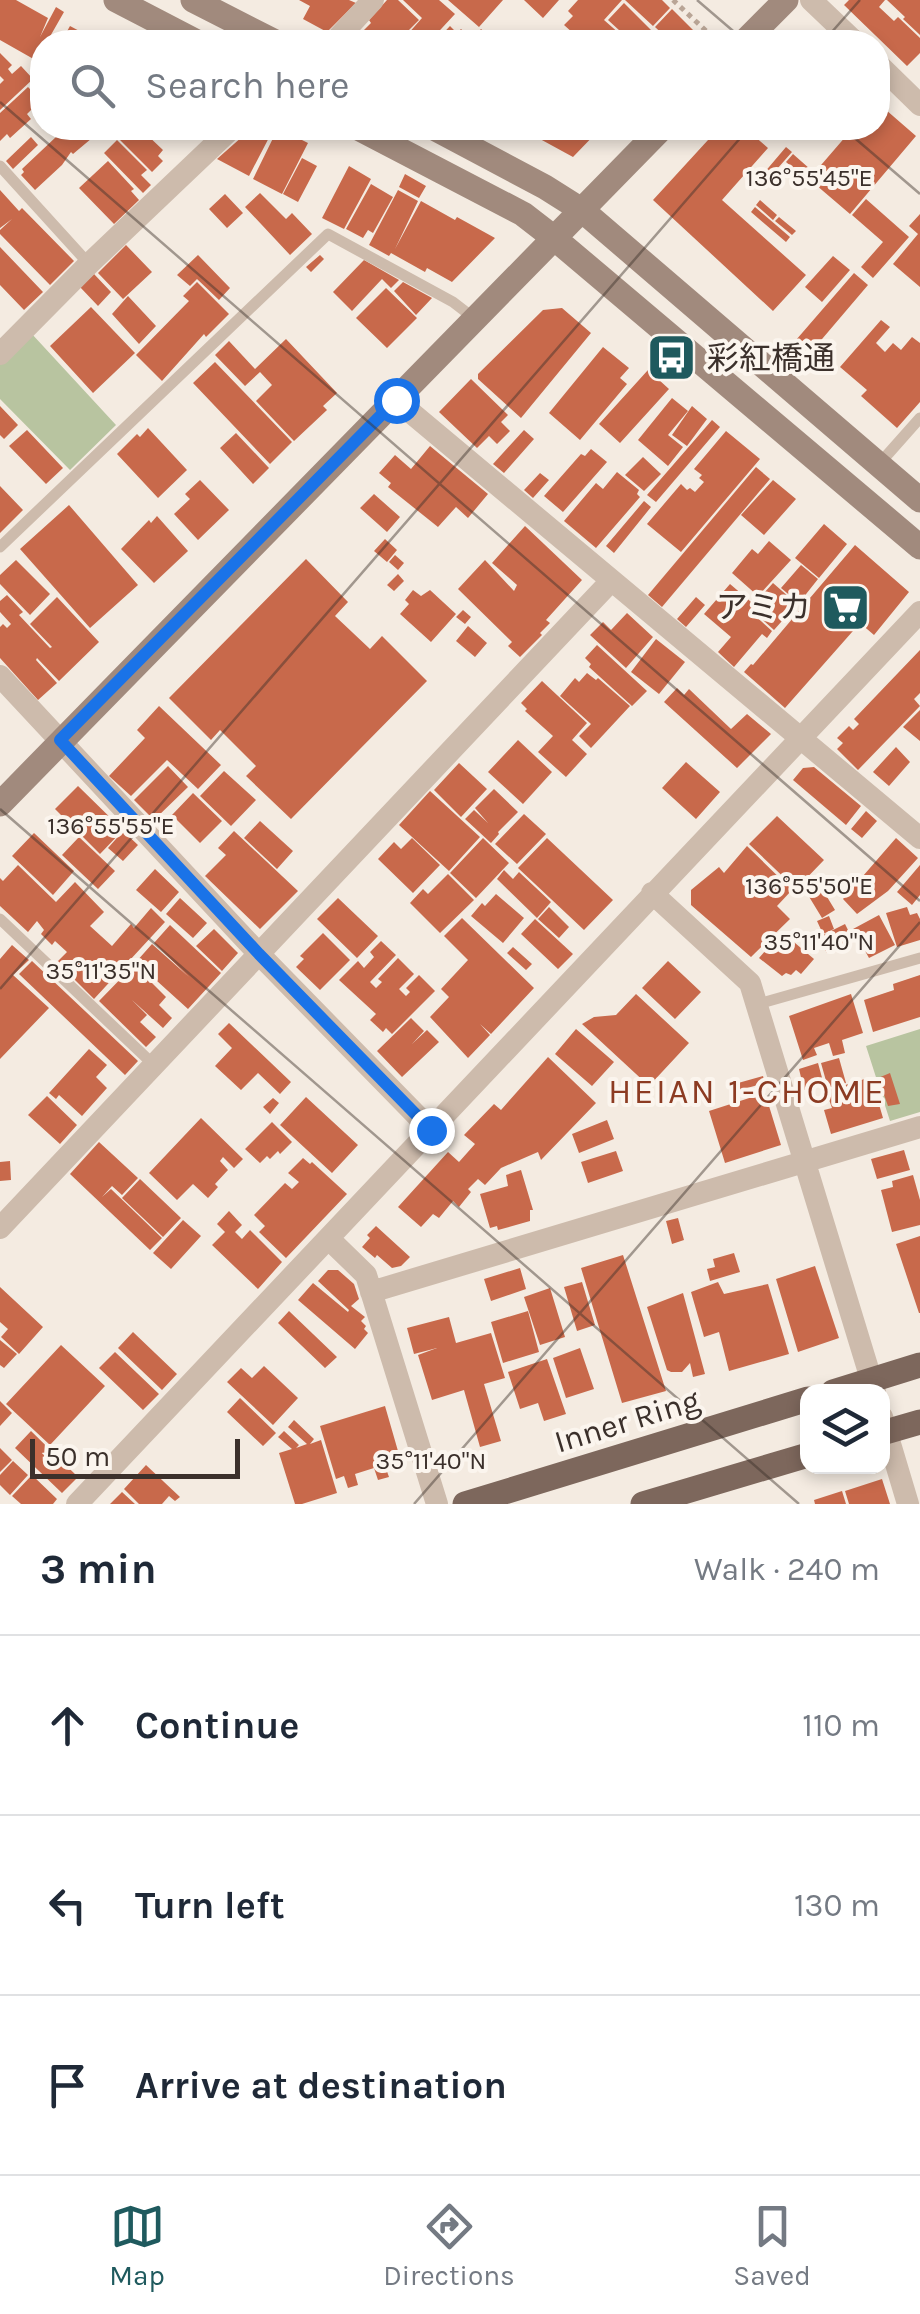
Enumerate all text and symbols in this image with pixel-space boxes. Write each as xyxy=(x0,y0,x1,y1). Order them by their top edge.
search box xyxy=(30,30,890,140)
icon: search xyxy=(65,58,120,113)
text: Search here xyxy=(145,63,349,108)
text: 136°55'45"E xyxy=(745,163,873,192)
bus stop icon: 彩紅橋通 xyxy=(646,332,698,384)
place label: 彩紅橋通 xyxy=(707,340,835,377)
route start xyxy=(374,378,420,424)
supermarket icon: アミカ xyxy=(820,581,872,633)
place label: アミカ xyxy=(716,589,811,626)
text: 136°55'55"E xyxy=(47,811,175,840)
text: 136°55'50"E xyxy=(745,871,873,900)
text: 35°11'40"N xyxy=(764,927,874,956)
text: 35°11'35"N xyxy=(46,956,156,985)
district label: HEIAN 1-CHOME xyxy=(608,1071,886,1112)
route end xyxy=(409,1108,455,1154)
street label: Inner Ring xyxy=(550,1381,704,1461)
map controls xyxy=(800,1384,890,1474)
button: layers xyxy=(800,1384,890,1474)
scale bar xyxy=(30,1434,240,1478)
text: 50 m xyxy=(45,1440,110,1473)
text: 35°11'40"N xyxy=(376,1446,486,1475)
text: 3 min xyxy=(40,1544,157,1594)
text: Walk · 240 m xyxy=(694,1551,880,1588)
icon: ahead xyxy=(40,1698,95,1753)
text: Continue xyxy=(135,1703,299,1748)
text: 110 m xyxy=(802,1707,880,1744)
icon: left xyxy=(40,1878,95,1933)
text: Turn left xyxy=(135,1883,285,1928)
text: 130 m xyxy=(794,1887,880,1924)
icon: arrive xyxy=(40,2058,95,2113)
text: Arrive at destination xyxy=(135,2063,507,2108)
tab: Map xyxy=(109,2199,165,2292)
tab: Directions xyxy=(383,2199,515,2292)
tab: Saved xyxy=(733,2199,811,2292)

